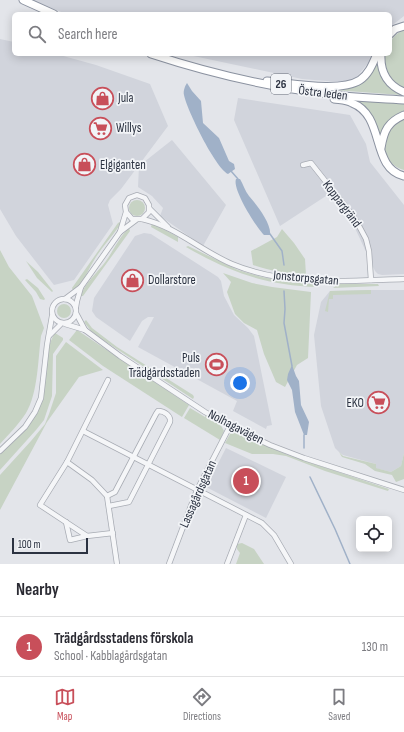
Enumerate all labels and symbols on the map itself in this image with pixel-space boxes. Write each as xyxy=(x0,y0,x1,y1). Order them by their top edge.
road number: 26 xyxy=(271,74,291,94)
street label: Östra leden xyxy=(297,81,349,104)
shop icon: Jula xyxy=(90,85,116,111)
place label: Jula xyxy=(117,90,134,106)
supermarket icon: Willys xyxy=(87,115,113,141)
place label: Willys xyxy=(116,120,142,136)
shop icon: Elgiganten xyxy=(71,152,97,178)
place label: Elgiganten xyxy=(100,157,146,173)
street label: Koppargränd xyxy=(319,177,365,231)
shop icon: Dollarstore xyxy=(120,267,146,293)
street label: Jonstorpsgatan xyxy=(272,267,339,289)
place label: Dollarstore xyxy=(148,272,196,288)
place label: Puls Trädgårdsstaden xyxy=(128,350,200,381)
sports icon: Puls Trädgårdsstaden xyxy=(203,352,229,378)
your location xyxy=(230,373,250,393)
supermarket icon: EKO xyxy=(366,390,392,416)
place label: EKO xyxy=(347,395,364,411)
street label: Nolhagavägen xyxy=(205,406,267,448)
street label: Lassagårdsgatan xyxy=(176,458,220,530)
pin: 1 xyxy=(233,466,259,496)
scale bar xyxy=(12,536,88,555)

